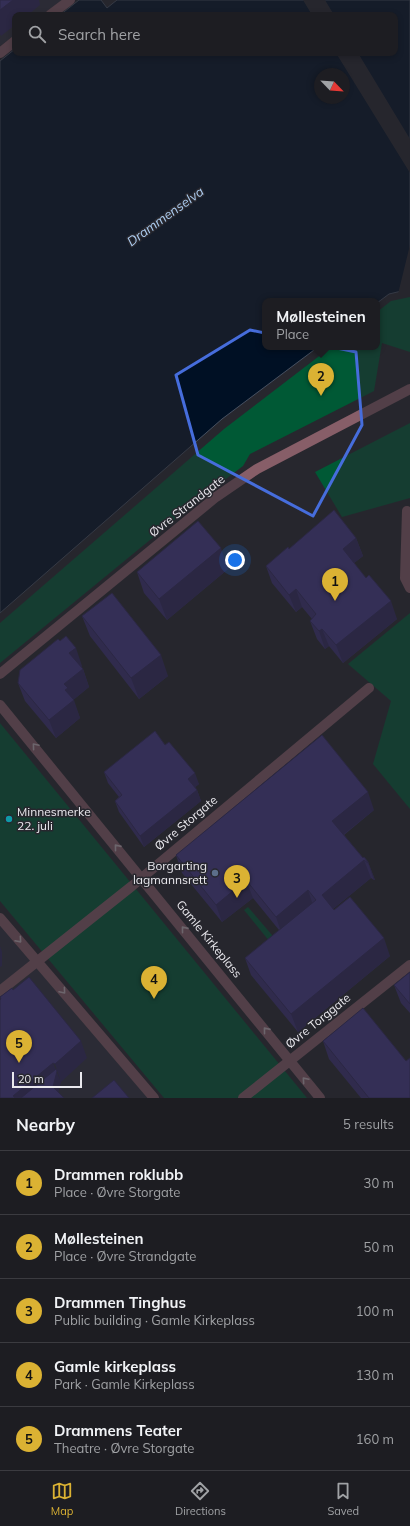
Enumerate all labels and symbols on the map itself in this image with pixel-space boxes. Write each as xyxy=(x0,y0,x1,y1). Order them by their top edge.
north arrow xyxy=(314,68,350,104)
water label: Drammenselva xyxy=(124,183,207,249)
pin: 2 xyxy=(308,363,334,396)
street label: Øvre Strandgate xyxy=(146,471,228,540)
your location xyxy=(225,550,245,570)
pin: 1 xyxy=(322,568,348,601)
one-way arrow xyxy=(32,744,39,751)
street label: Øvre Storgate xyxy=(151,792,220,853)
place label: Minnesmerke 22. juli xyxy=(17,804,91,833)
marker: Minnesmerke 22. juli xyxy=(4,814,14,824)
one-way arrow xyxy=(114,844,121,852)
place label: Borgarting lagmannsrett xyxy=(133,858,207,887)
pin: 3 xyxy=(224,865,250,898)
marker: Borgarting lagmannsrett xyxy=(210,868,220,878)
street label: Gamle Kirkeplass xyxy=(173,897,245,981)
one-way arrow xyxy=(181,927,188,934)
one-way arrow xyxy=(14,935,21,943)
pin: 4 xyxy=(141,966,167,999)
one-way arrow xyxy=(58,987,65,994)
street label: Øvre Torggate xyxy=(282,990,353,1051)
one-way arrow xyxy=(264,1027,271,1035)
pin: 5 xyxy=(6,1030,32,1063)
scale bar xyxy=(12,1070,82,1089)
one-way arrow xyxy=(302,1077,309,1084)

